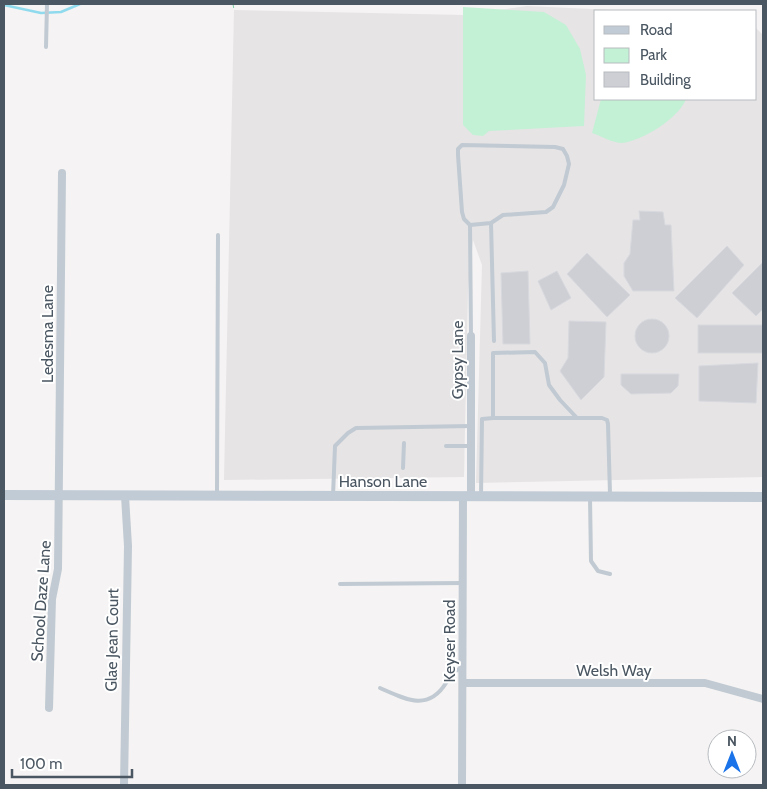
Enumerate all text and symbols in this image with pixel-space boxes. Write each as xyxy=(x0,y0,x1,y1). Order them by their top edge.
legend xyxy=(594,10,757,100)
text: Road xyxy=(640,21,673,39)
text: Park xyxy=(640,46,667,64)
text: Building xyxy=(640,71,691,89)
street label: Ledesma Lane xyxy=(38,285,57,383)
street label: Gypsy Lane xyxy=(448,321,467,399)
street label: Hanson Lane xyxy=(339,472,427,491)
street label: School Daze Lane xyxy=(27,540,55,662)
street label: Glae Jean Court xyxy=(102,588,122,692)
street label: Keyser Road xyxy=(440,600,459,682)
street label: Welsh Way xyxy=(576,661,652,680)
north arrow xyxy=(707,729,757,779)
text: N xyxy=(727,732,737,750)
scale bar xyxy=(12,746,132,778)
text: 100 m xyxy=(20,755,62,773)

